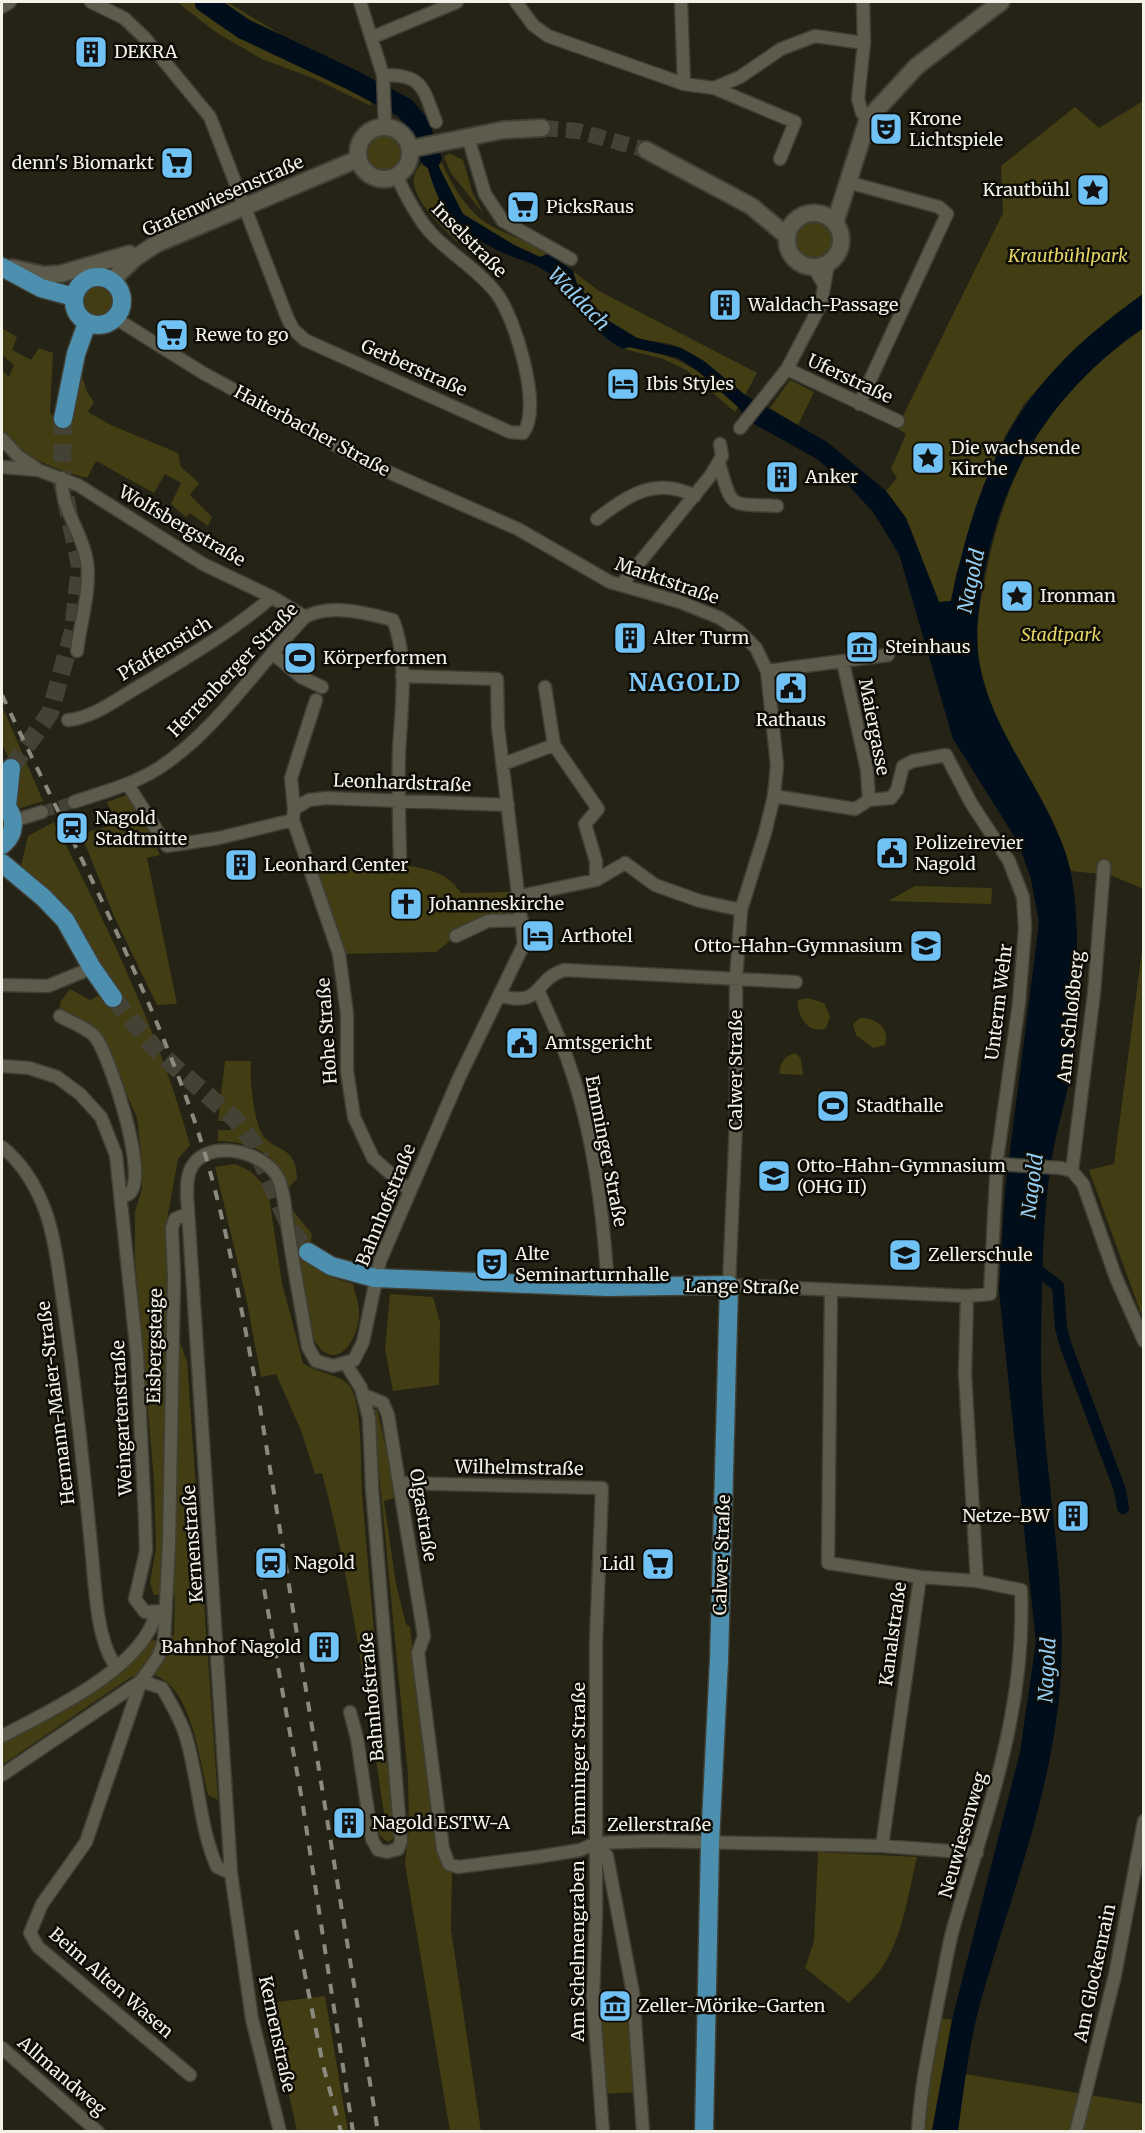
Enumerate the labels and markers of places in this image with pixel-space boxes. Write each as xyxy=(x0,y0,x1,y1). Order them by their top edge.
building icon: DEKRA xyxy=(73,34,109,70)
place label: DEKRA xyxy=(114,40,178,63)
place label: Krone Lichtspiele xyxy=(909,107,1003,151)
theatre icon: Krone Lichtspiele xyxy=(868,111,904,147)
supermarket icon: denn's Biomarkt xyxy=(159,145,195,181)
place label: denn's Biomarkt xyxy=(12,151,154,174)
place icon: Krautbühl xyxy=(1075,172,1111,208)
place label: Krautbühl xyxy=(982,178,1070,201)
supermarket icon: PicksRaus xyxy=(505,189,541,225)
place label: PicksRaus xyxy=(546,195,634,218)
building icon: Waldach-Passage xyxy=(707,287,743,323)
place label: Waldach-Passage xyxy=(747,293,899,316)
supermarket icon: Rewe to go xyxy=(154,317,190,353)
place label: Rewe to go xyxy=(195,323,288,346)
hotel icon: Ibis Styles xyxy=(605,366,641,402)
place label: Ibis Styles xyxy=(646,372,734,395)
place label: Die wachsende Kirche xyxy=(951,436,1080,480)
place icon: Die wachsende Kirche xyxy=(910,440,946,476)
building icon: Anker xyxy=(764,459,800,495)
place label: Anker xyxy=(804,465,858,488)
place icon: Ironman xyxy=(999,578,1035,614)
place label: Ironman xyxy=(1040,584,1116,607)
building icon: Alter Turm xyxy=(612,620,648,656)
place label: Alter Turm xyxy=(652,626,749,649)
museum icon: Steinhaus xyxy=(844,629,880,665)
place label: Steinhaus xyxy=(885,635,971,658)
sports icon: Körperformen xyxy=(282,640,318,676)
place label: Körperformen xyxy=(323,646,448,669)
public building icon: Rathaus xyxy=(773,670,809,706)
place label: Rathaus xyxy=(756,708,826,731)
place label: Nagold Stadtmitte xyxy=(95,806,187,850)
station icon: Nagold Stadtmitte xyxy=(54,810,90,846)
place label: Polizeirevier Nagold xyxy=(915,831,1024,875)
public building icon: Polizeirevier Nagold xyxy=(874,835,910,871)
building icon: Leonhard Center xyxy=(223,847,259,883)
place label: Leonhard Center xyxy=(264,853,408,876)
church icon: Johanneskirche xyxy=(388,886,424,922)
place label: Johanneskirche xyxy=(428,892,564,915)
hotel icon: Arthotel xyxy=(520,918,556,954)
place label: Arthotel xyxy=(560,924,633,947)
school or university icon: Otto-Hahn-Gymnasium xyxy=(908,928,944,964)
place label: Otto-Hahn-Gymnasium xyxy=(694,934,903,957)
public building icon: Amtsgericht xyxy=(504,1025,540,1061)
place label: Amtsgericht xyxy=(544,1031,652,1054)
sports icon: Stadthalle xyxy=(815,1088,851,1124)
place label: Stadthalle xyxy=(856,1094,943,1117)
place label: Otto-Hahn-Gymnasium (OHG II) xyxy=(797,1154,1006,1198)
school or university icon: Otto-Hahn-Gymnasium (OHG II) xyxy=(756,1158,792,1194)
school or university icon: Zellerschule xyxy=(887,1237,923,1273)
place label: Alte Seminarturnhalle xyxy=(514,1242,669,1286)
place label: Zellerschule xyxy=(928,1243,1033,1266)
theatre icon: Alte Seminarturnhalle xyxy=(474,1246,510,1282)
building icon: Netze-BW xyxy=(1055,1498,1091,1534)
place label: Netze-BW xyxy=(962,1504,1051,1527)
station icon: Nagold xyxy=(253,1545,289,1581)
supermarket icon: Lidl xyxy=(640,1546,676,1582)
place label: Nagold xyxy=(294,1551,355,1574)
place label: Lidl xyxy=(602,1552,635,1575)
building icon: Bahnhof Nagold xyxy=(306,1629,342,1665)
place label: Bahnhof Nagold xyxy=(161,1635,301,1658)
building icon: Nagold ESTW-A xyxy=(331,1805,367,1841)
place label: Nagold ESTW-A xyxy=(372,1811,510,1834)
museum icon: Zeller-Mörike-Garten xyxy=(597,1988,633,2024)
place label: Zeller-Mörike-Garten xyxy=(638,1994,825,2017)

